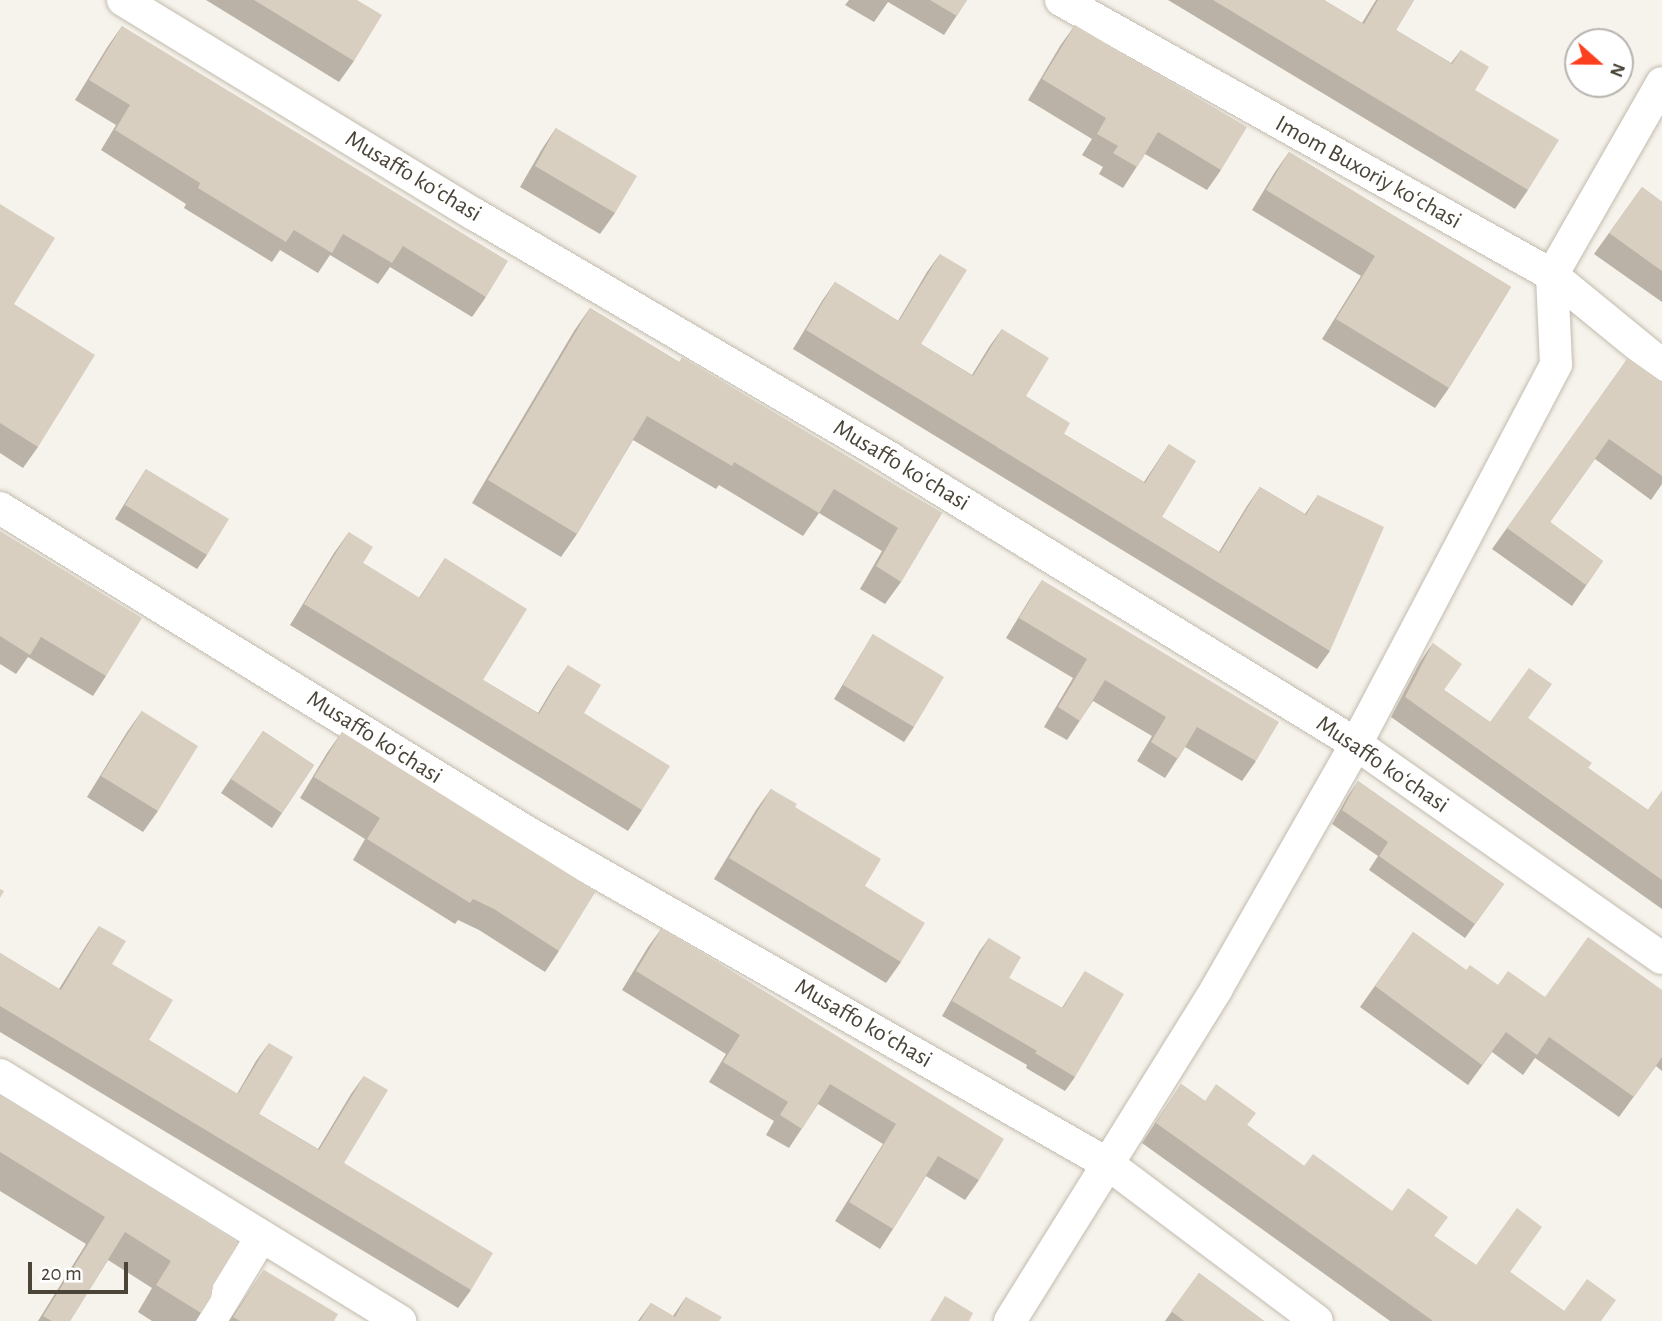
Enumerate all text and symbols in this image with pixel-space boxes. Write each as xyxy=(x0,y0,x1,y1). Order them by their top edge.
north arrow xyxy=(1564,28,1634,98)
text: N xyxy=(1606,60,1628,80)
street label: Imom Buxoriy koʻchasi xyxy=(1270,110,1466,236)
street label: Musaffo koʻchasi xyxy=(340,125,486,229)
street label: Musaffo koʻchasi xyxy=(828,414,974,518)
street label: Musaffo koʻchasi xyxy=(301,685,447,791)
street label: Musaffo koʻchasi xyxy=(1310,710,1454,820)
street label: Musaffo koʻchasi xyxy=(789,973,937,1075)
scale bar xyxy=(32,1248,131,1292)
text: 20 m xyxy=(41,1263,82,1284)

